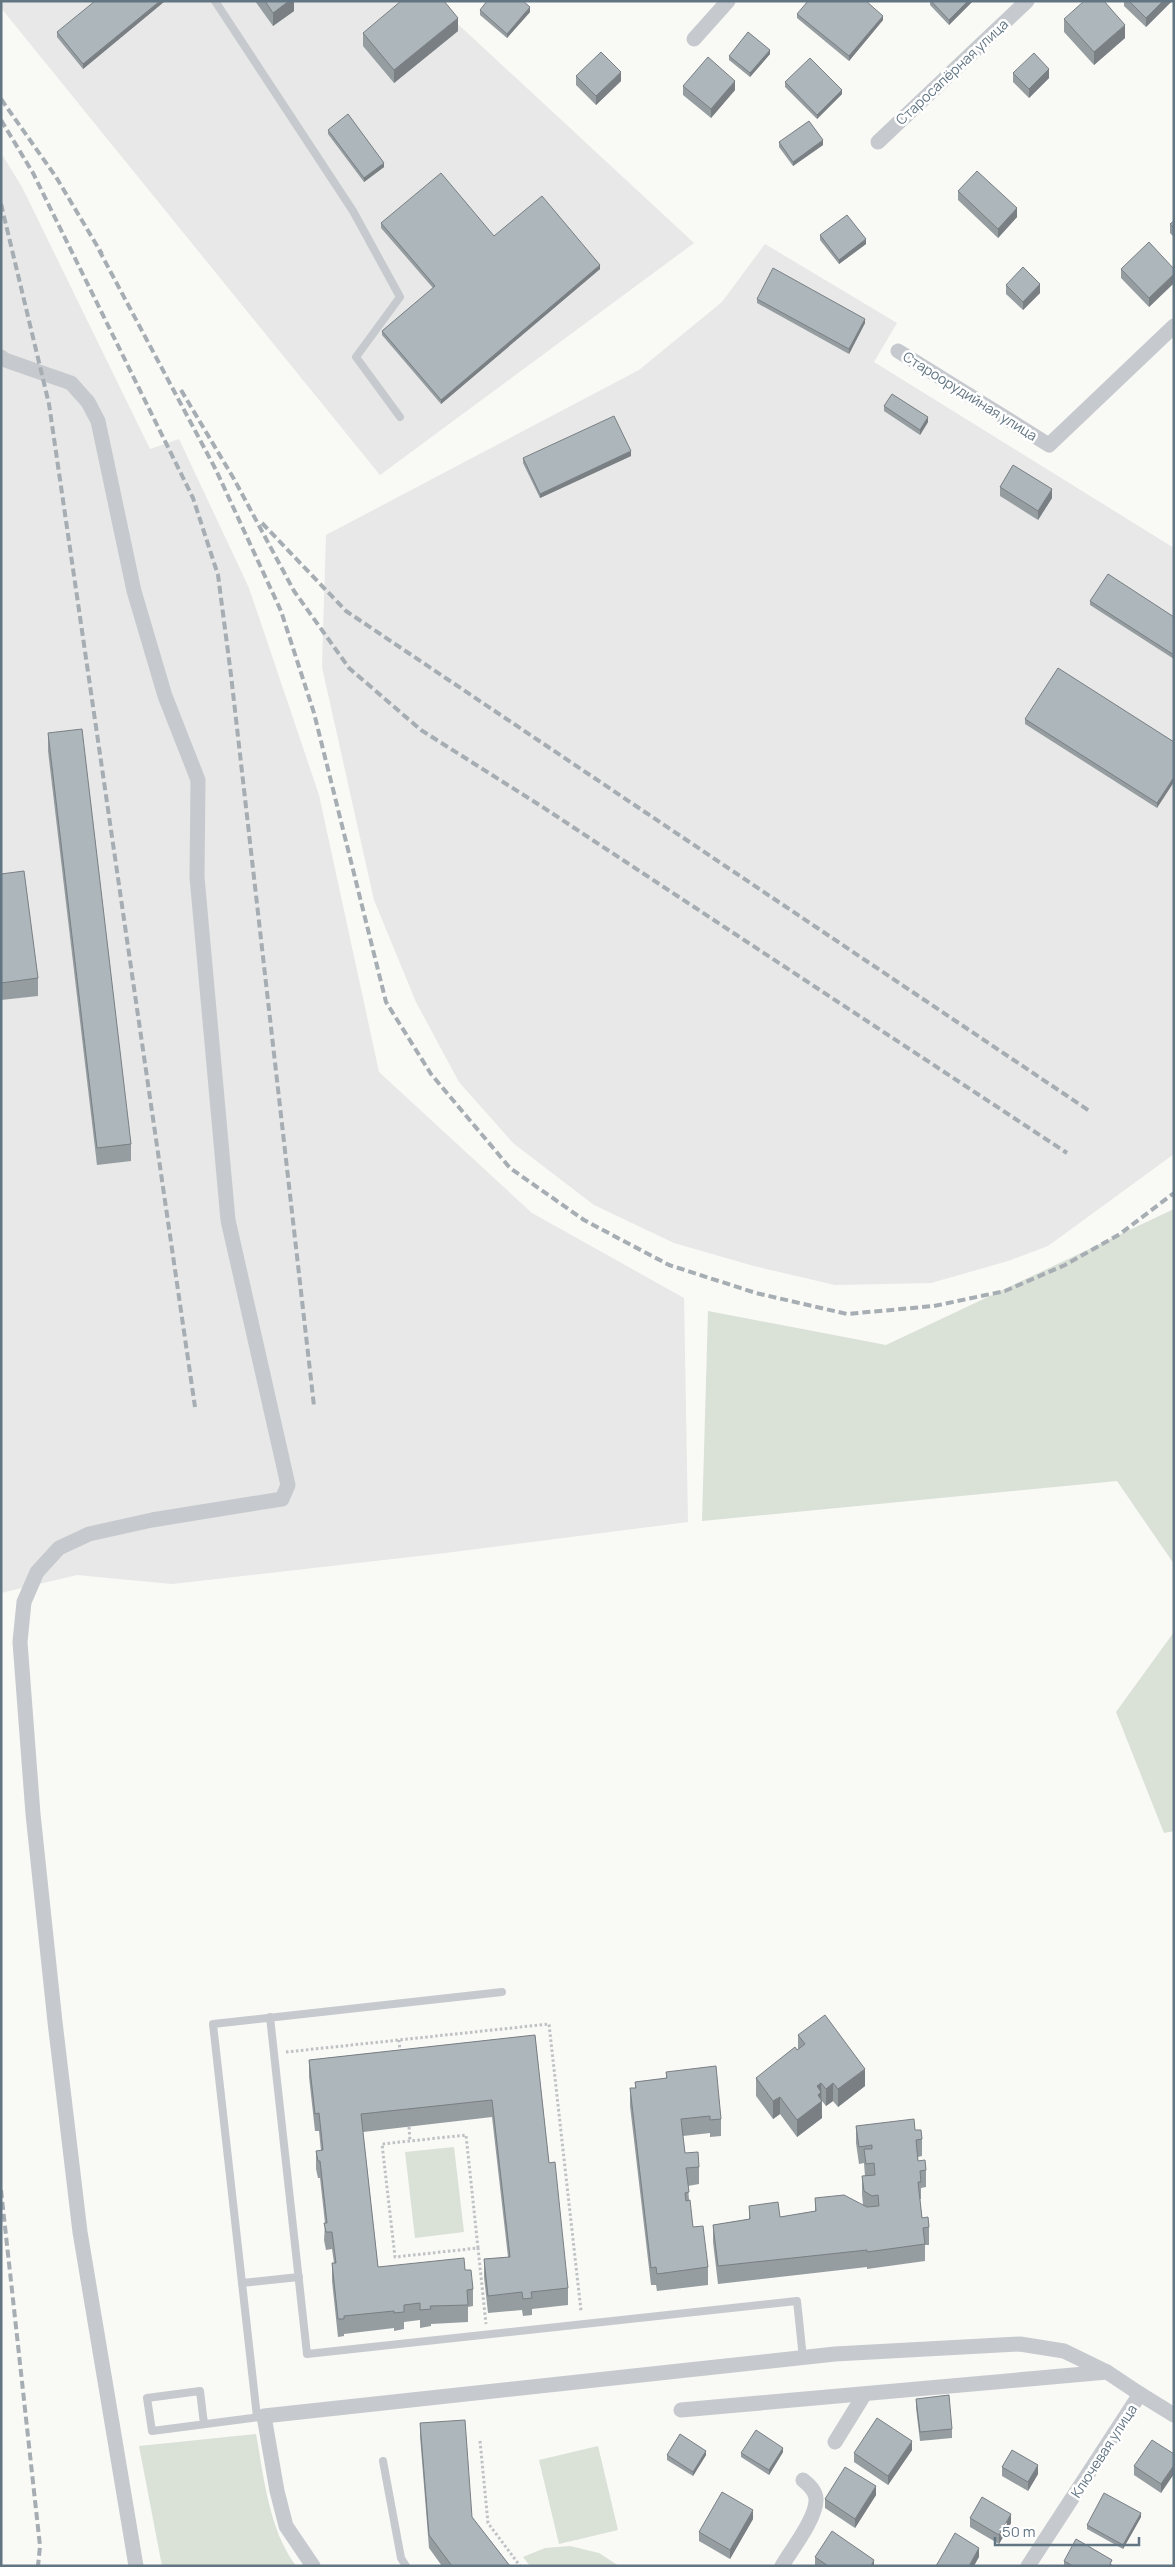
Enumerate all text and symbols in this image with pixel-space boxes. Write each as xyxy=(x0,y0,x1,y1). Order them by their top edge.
street label: Старосапёрная улица xyxy=(891,14,1012,129)
street label: Староорудийная улица xyxy=(900,346,1041,445)
street label: Ключевая улица xyxy=(1066,2400,1141,2501)
scale bar xyxy=(995,2514,1139,2546)
text: 50 m xyxy=(1002,2521,1036,2542)

